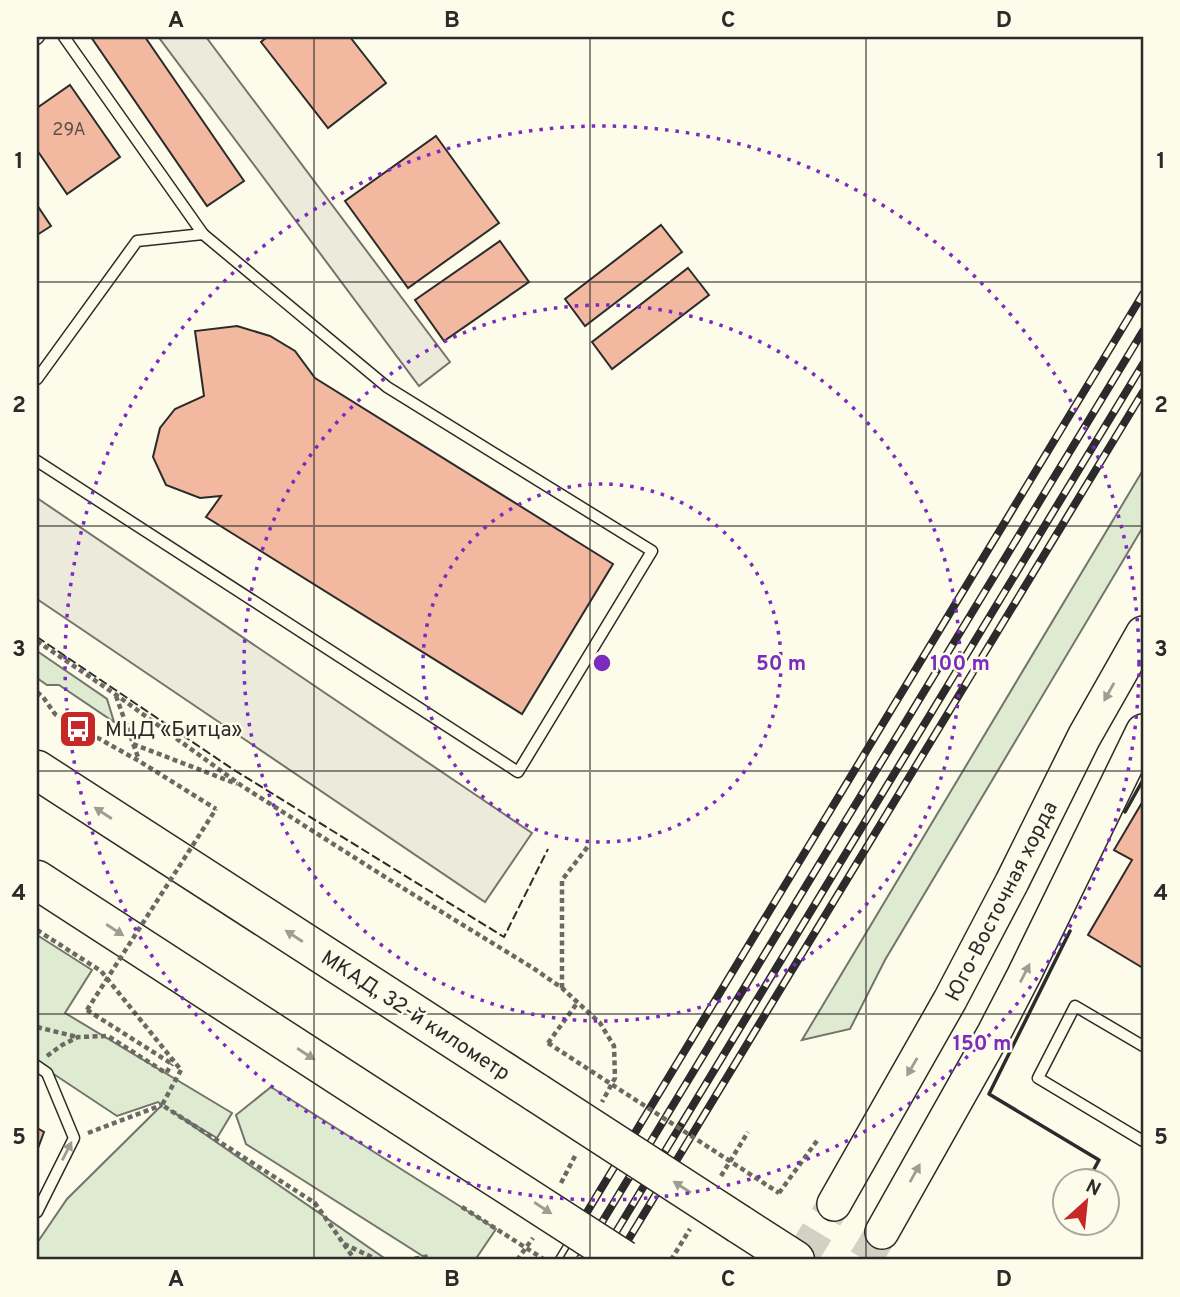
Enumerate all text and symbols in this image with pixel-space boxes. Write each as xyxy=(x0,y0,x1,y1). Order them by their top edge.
text: A xyxy=(168,7,184,36)
text: B xyxy=(444,7,460,36)
text: C xyxy=(721,7,735,36)
text: D xyxy=(996,7,1012,36)
house number: 29А xyxy=(52,119,86,142)
text: 1 xyxy=(14,148,24,177)
text: 1 xyxy=(1156,148,1166,177)
text: 2 xyxy=(12,392,26,421)
text: 2 xyxy=(1154,392,1168,421)
text: 3 xyxy=(12,636,26,665)
text: 3 xyxy=(1154,636,1168,665)
centre of rings xyxy=(590,651,614,675)
text: 50 m xyxy=(756,651,806,678)
text: 100 m xyxy=(930,651,990,678)
one-way arrow xyxy=(1103,682,1115,702)
bus stop icon: МЦД «Битца» xyxy=(57,708,99,750)
place label: МЦД «Битца» xyxy=(105,717,243,744)
street label: Юго-Восточная хорда xyxy=(940,797,1065,1006)
one-way arrow xyxy=(93,806,113,819)
text: 4 xyxy=(12,880,26,909)
text: 4 xyxy=(1154,880,1168,909)
one-way arrow xyxy=(105,923,124,936)
one-way arrow xyxy=(284,930,304,943)
street label: МКАД, 32-й километр xyxy=(315,945,515,1088)
one-way arrow xyxy=(1019,963,1030,983)
text: 150 m xyxy=(953,1031,1011,1058)
one-way arrow xyxy=(296,1047,315,1060)
one-way arrow xyxy=(906,1057,918,1076)
text: 5 xyxy=(12,1124,26,1153)
text: 5 xyxy=(1154,1124,1168,1153)
one-way arrow xyxy=(62,1141,73,1161)
one-way arrow xyxy=(909,1163,921,1182)
north arrow xyxy=(1050,1168,1120,1238)
text: N xyxy=(1081,1175,1104,1202)
one-way arrow xyxy=(673,1180,691,1194)
one-way arrow xyxy=(534,1201,553,1214)
text: A xyxy=(168,1266,184,1295)
text: B xyxy=(444,1266,460,1295)
text: C xyxy=(721,1266,735,1295)
text: D xyxy=(996,1266,1012,1295)

